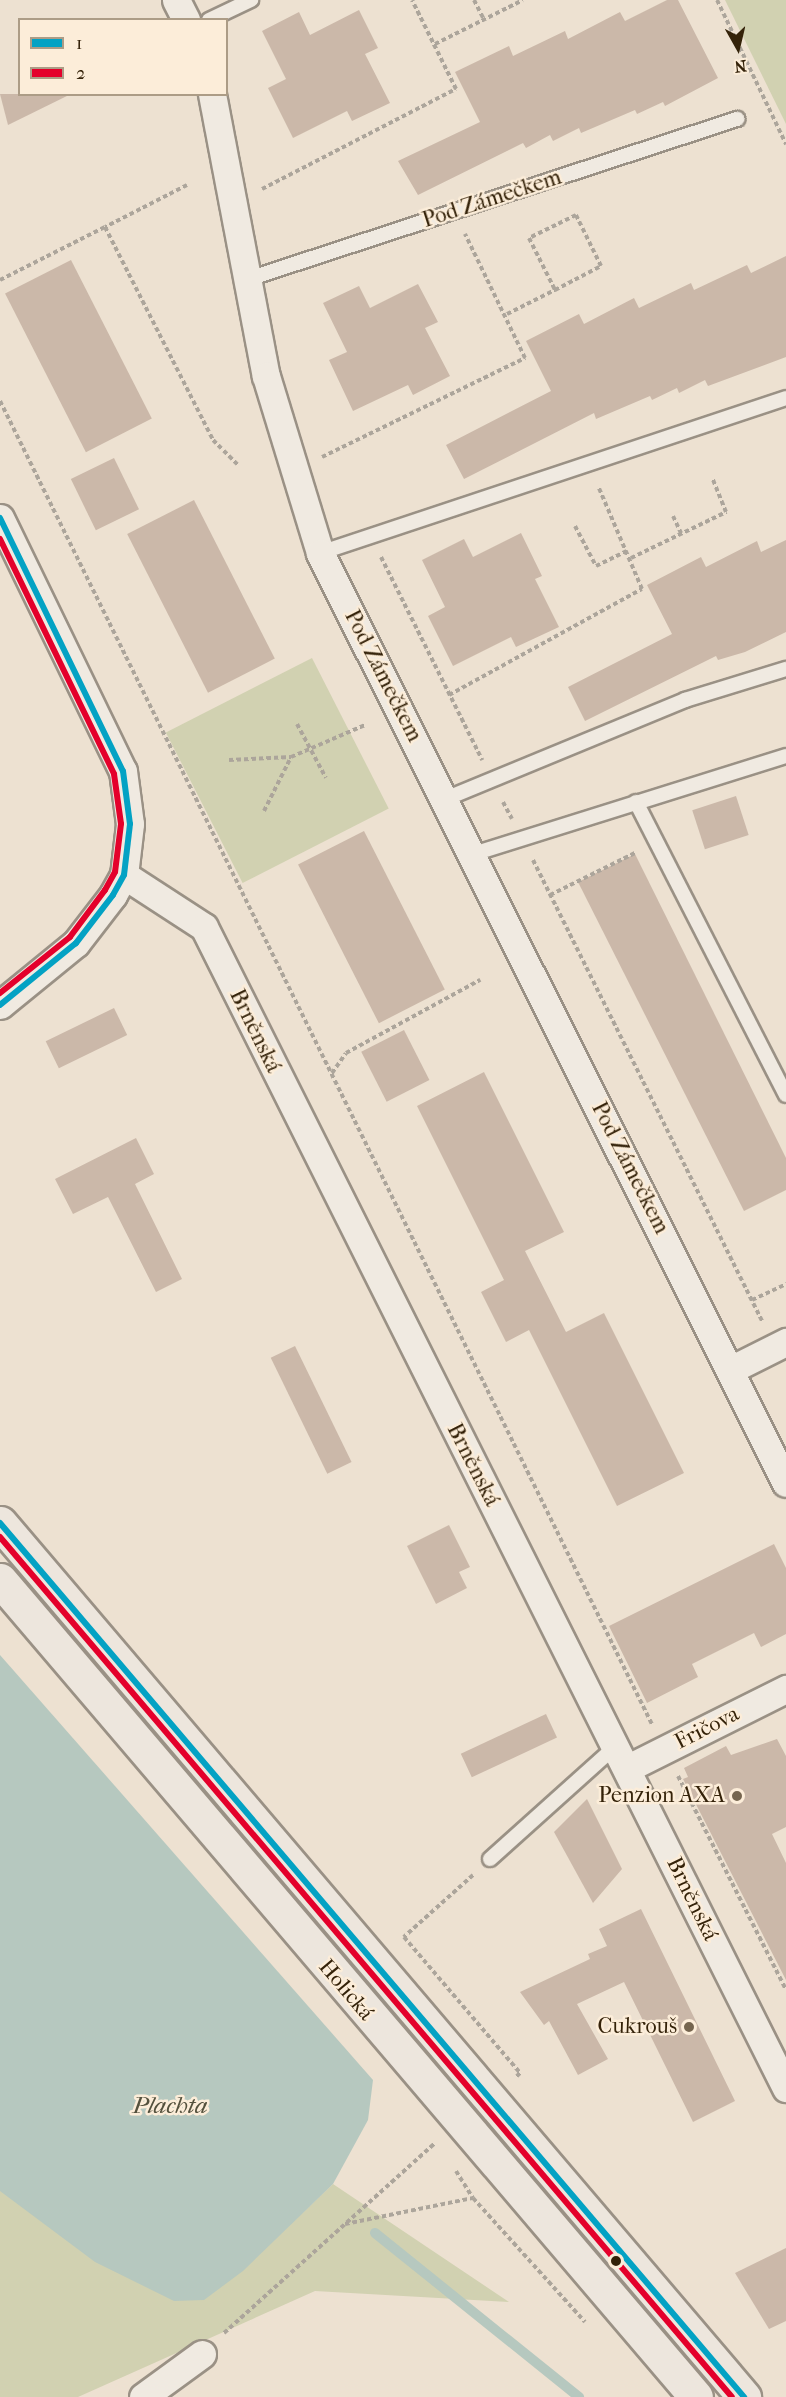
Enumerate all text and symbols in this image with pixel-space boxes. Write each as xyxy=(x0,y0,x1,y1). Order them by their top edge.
legend xyxy=(18,18,228,96)
north arrow xyxy=(708,18,768,78)
text: 1 xyxy=(76,33,82,54)
text: N xyxy=(733,56,748,77)
text: 2 xyxy=(76,63,85,84)
street label: Pod Zámečkem xyxy=(419,164,565,234)
street label: Pod Zámečkem xyxy=(338,606,428,746)
street label: Brněnská xyxy=(224,985,286,1077)
street label: Pod Zámečkem xyxy=(585,1098,675,1238)
street label: Brněnská xyxy=(441,1419,505,1511)
street label: Fričova xyxy=(670,1701,744,1755)
place label: Penzion AXA xyxy=(598,1783,725,1809)
marker: Penzion AXA xyxy=(730,1789,744,1803)
street label: Brněnská xyxy=(661,1853,723,1945)
street label: Holická xyxy=(313,1954,379,2026)
place label: Cukrouš xyxy=(598,2014,677,2040)
marker: Cukrouš xyxy=(682,2020,696,2034)
water label: Plachta xyxy=(132,2092,208,2120)
unlabelled marker xyxy=(610,2255,622,2267)

